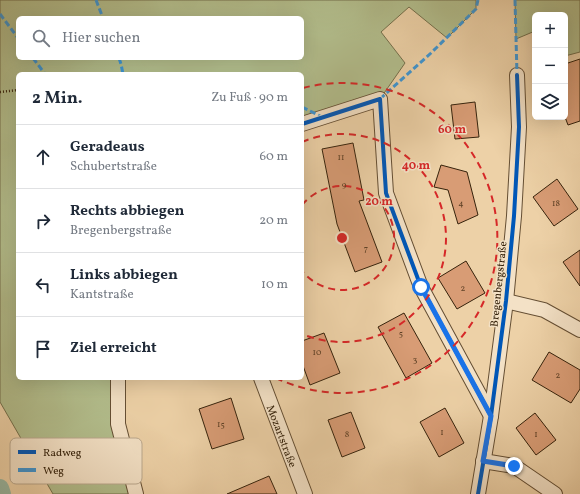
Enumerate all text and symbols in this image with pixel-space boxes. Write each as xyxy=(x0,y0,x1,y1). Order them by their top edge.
map controls xyxy=(532,12,568,120)
button: + xyxy=(532,12,568,48)
search box xyxy=(16,16,304,60)
icon: search xyxy=(30,27,52,49)
text: Hier suchen xyxy=(62,28,140,49)
button: − xyxy=(532,48,568,84)
button: layers xyxy=(532,84,568,120)
text: 2 Min. xyxy=(32,87,83,110)
text: Zu Fuß · 90 m xyxy=(211,89,288,107)
text: 60 m xyxy=(438,122,466,138)
text: Geradeaus xyxy=(70,137,145,158)
icon: ahead xyxy=(32,146,54,168)
text: 60 m xyxy=(260,148,288,166)
house number: 11 xyxy=(338,151,344,164)
text: Schubertstraße xyxy=(70,158,157,176)
text: 40 m xyxy=(402,158,431,174)
house number: 9 xyxy=(342,179,347,192)
text: 20 m xyxy=(365,194,393,210)
house number: 4 xyxy=(458,197,464,210)
house number: 18 xyxy=(552,197,560,210)
text: Rechts abbiegen xyxy=(70,201,185,222)
icon: right xyxy=(32,210,54,232)
text: 20 m xyxy=(259,212,288,230)
text: Bregenbergstraße xyxy=(70,222,172,240)
centre of rings xyxy=(335,231,349,245)
street label: Bregenbergstraße xyxy=(488,241,511,328)
house number: 7 xyxy=(364,242,368,255)
text: Links abbiegen xyxy=(70,265,178,286)
icon: left xyxy=(32,274,54,296)
text: 10 m xyxy=(261,276,288,294)
route start xyxy=(412,278,430,296)
house number: 2 xyxy=(461,282,466,295)
text: Kantstraße xyxy=(70,286,134,304)
house number: 5 xyxy=(399,327,403,340)
icon: arrive xyxy=(32,338,54,360)
text: Ziel erreicht xyxy=(70,338,157,359)
house number: 10 xyxy=(313,346,322,359)
house number: 3 xyxy=(413,353,418,366)
house number: 2 xyxy=(556,369,561,382)
street label: Mozartstraße xyxy=(262,403,299,470)
house number: 15 xyxy=(217,418,225,431)
house number: 1 xyxy=(440,426,444,439)
house number: 8 xyxy=(345,428,350,441)
house number: 1 xyxy=(534,428,538,441)
legend xyxy=(10,438,142,484)
text: Radweg xyxy=(43,446,82,461)
route end xyxy=(505,457,523,475)
text: Weg xyxy=(43,464,64,479)

